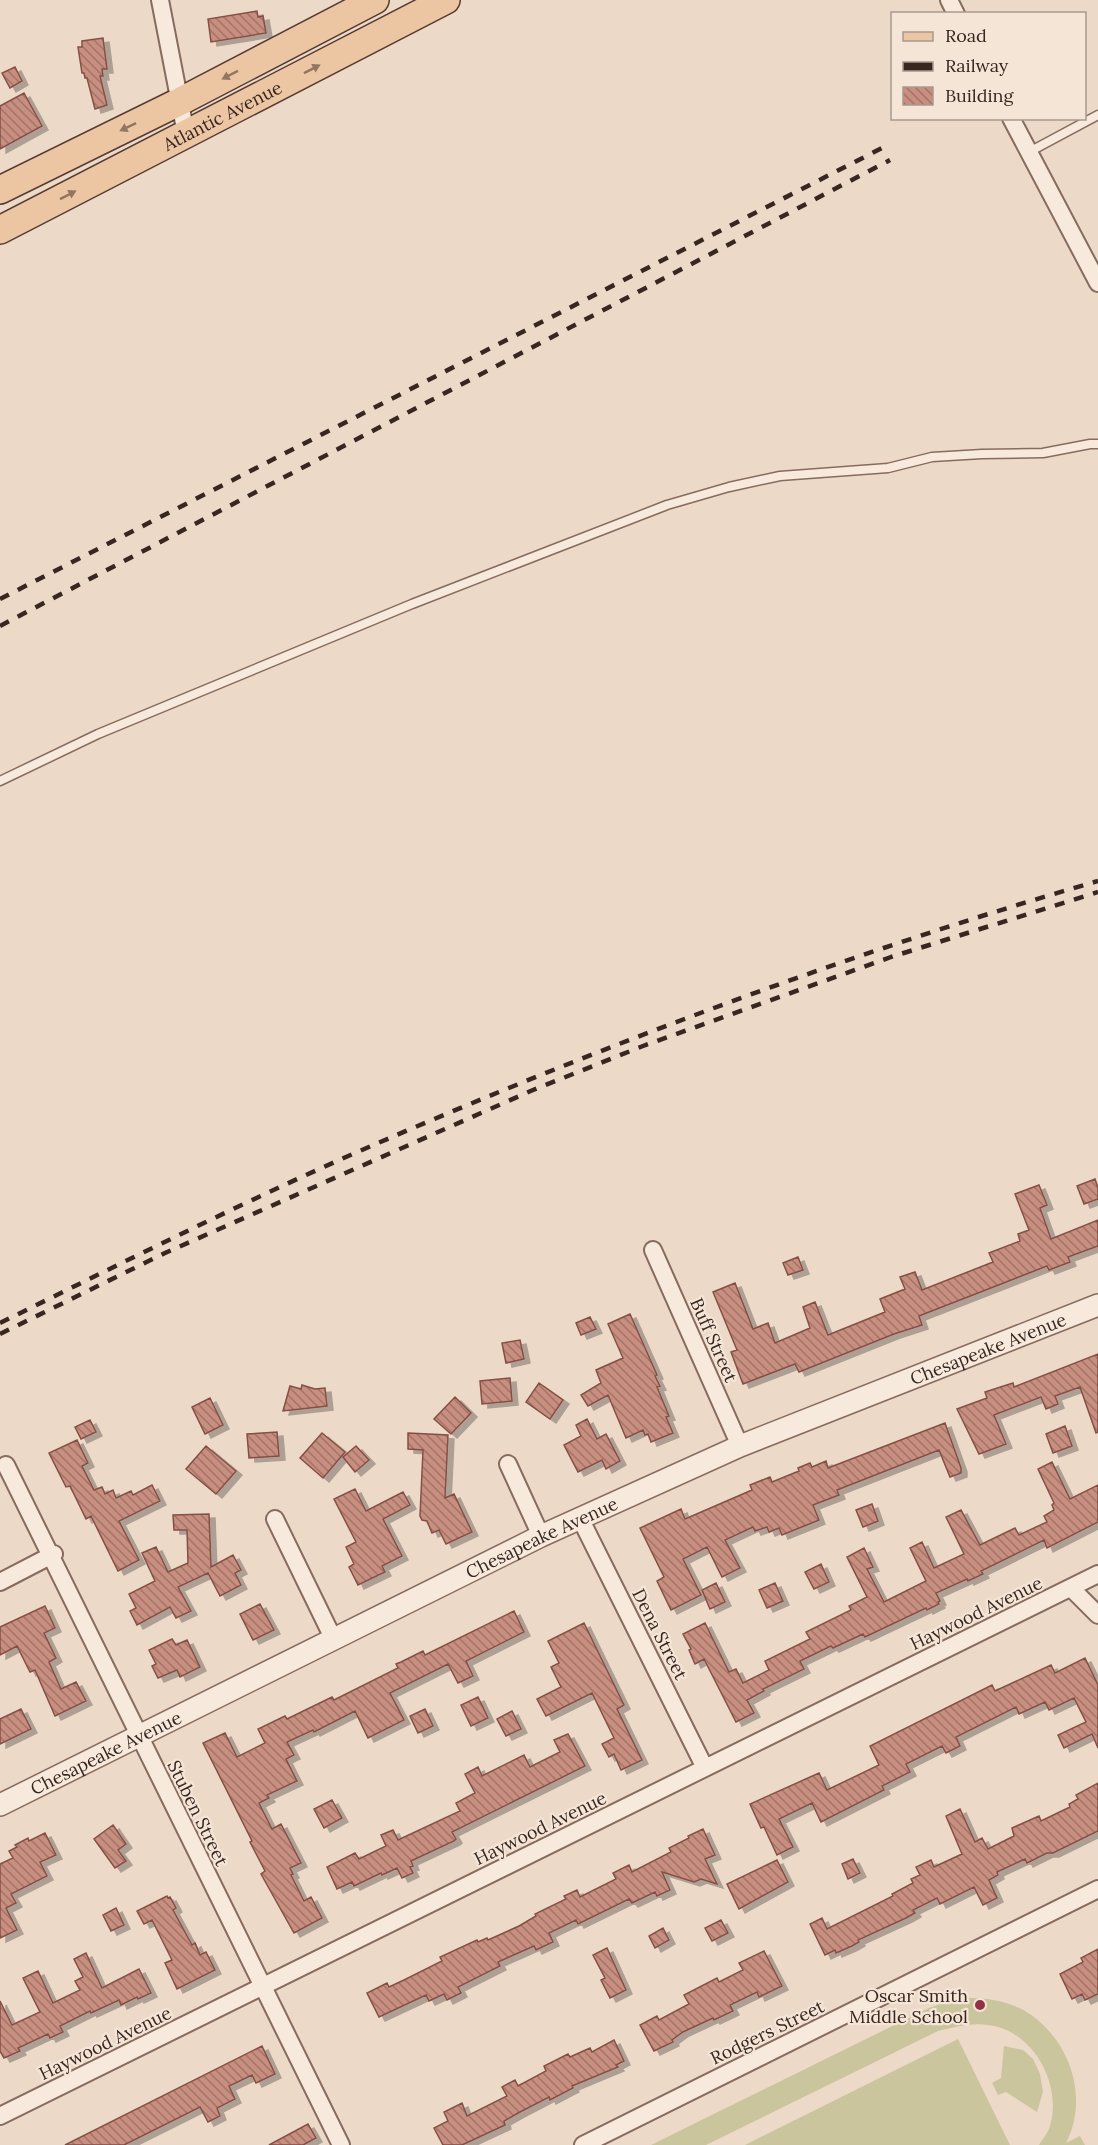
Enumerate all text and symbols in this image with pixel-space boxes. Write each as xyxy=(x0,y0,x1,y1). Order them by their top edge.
legend xyxy=(891,12,1086,120)
text: Road xyxy=(945,24,987,47)
text: Railway xyxy=(945,54,1009,77)
one-way arrow xyxy=(304,64,321,74)
one-way arrow xyxy=(221,70,238,80)
street label: Atlantic Avenue xyxy=(158,75,286,156)
text: Building xyxy=(945,84,1015,107)
one-way arrow xyxy=(120,122,137,131)
one-way arrow xyxy=(59,190,76,200)
street label: Buff Street xyxy=(685,1294,743,1386)
street label: Chesapeake Avenue xyxy=(907,1307,1069,1389)
street label: Chesapeake Avenue xyxy=(461,1491,621,1583)
street label: Haywood Avenue xyxy=(906,1571,1046,1655)
street label: Dena Street xyxy=(627,1585,693,1683)
street label: Chesapeake Avenue xyxy=(26,1705,185,1800)
street label: Stuben Street xyxy=(163,1756,234,1870)
street label: Haywood Avenue xyxy=(470,1786,610,1870)
place label: Oscar Smith Middle School xyxy=(849,1984,968,2028)
street label: Rodgers Street xyxy=(706,1994,828,2070)
marker: Oscar Smith Middle School xyxy=(973,1998,987,2012)
street label: Haywood Avenue xyxy=(35,2001,175,2085)

